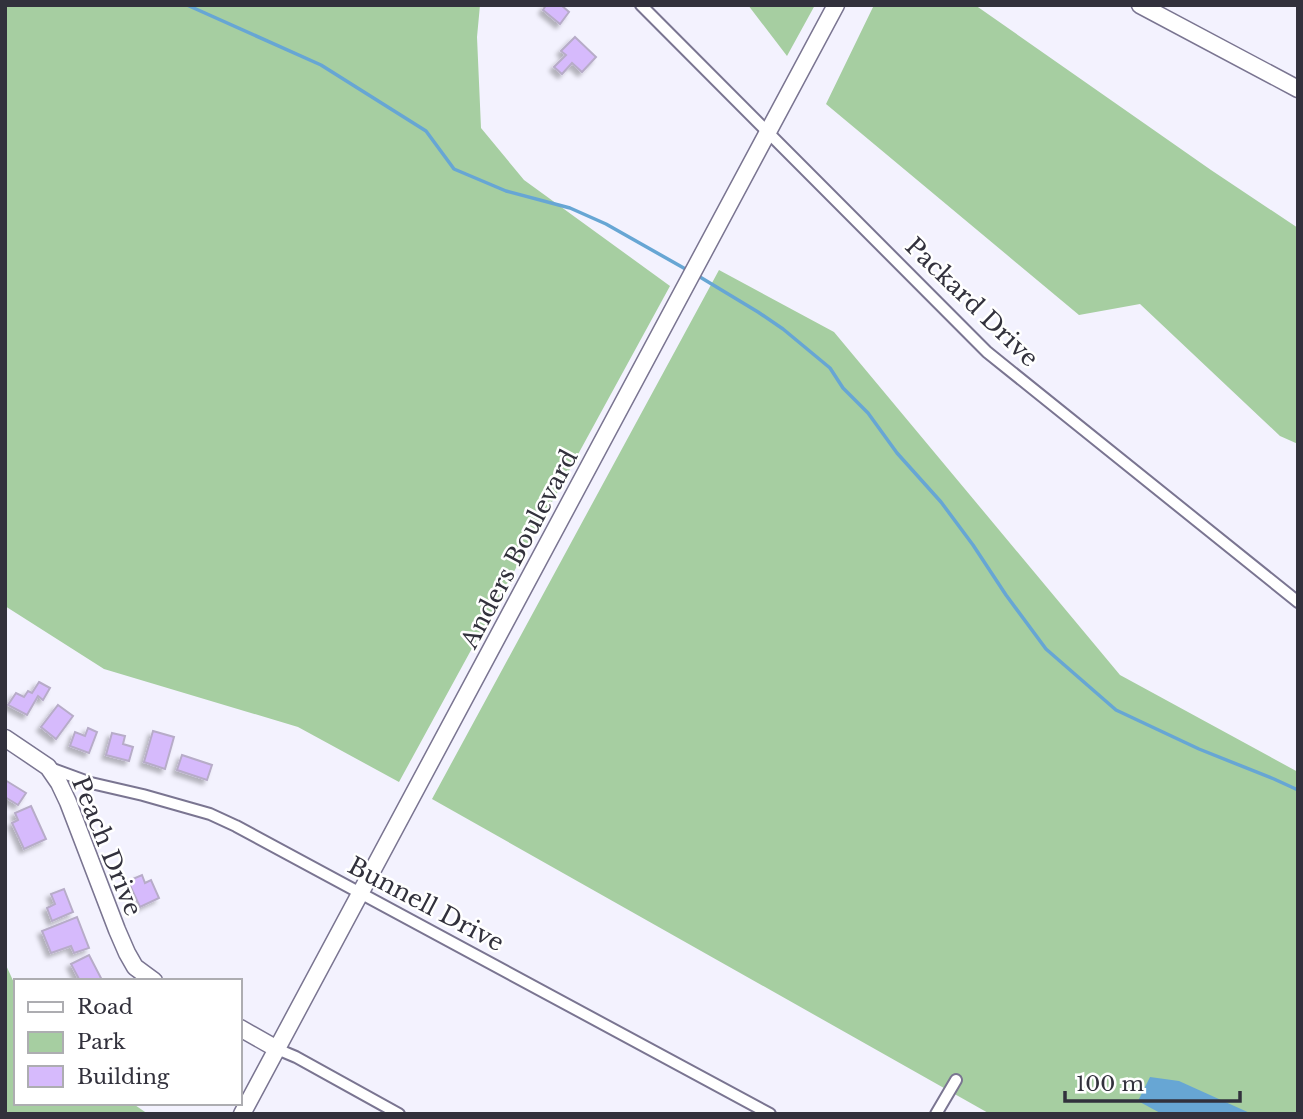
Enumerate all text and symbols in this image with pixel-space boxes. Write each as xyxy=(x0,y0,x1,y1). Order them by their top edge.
street label: Packard Drive xyxy=(900,231,1044,373)
street label: Anders Boulevard xyxy=(454,445,584,654)
street label: Peach Drive xyxy=(66,772,148,920)
street label: Bunnell Drive xyxy=(343,851,509,957)
legend xyxy=(14,979,242,1105)
text: Road xyxy=(77,994,133,1020)
text: Park xyxy=(77,1029,126,1055)
scale bar xyxy=(1065,1060,1240,1104)
text: Building xyxy=(77,1064,170,1090)
text: 100 m xyxy=(1076,1071,1144,1097)

